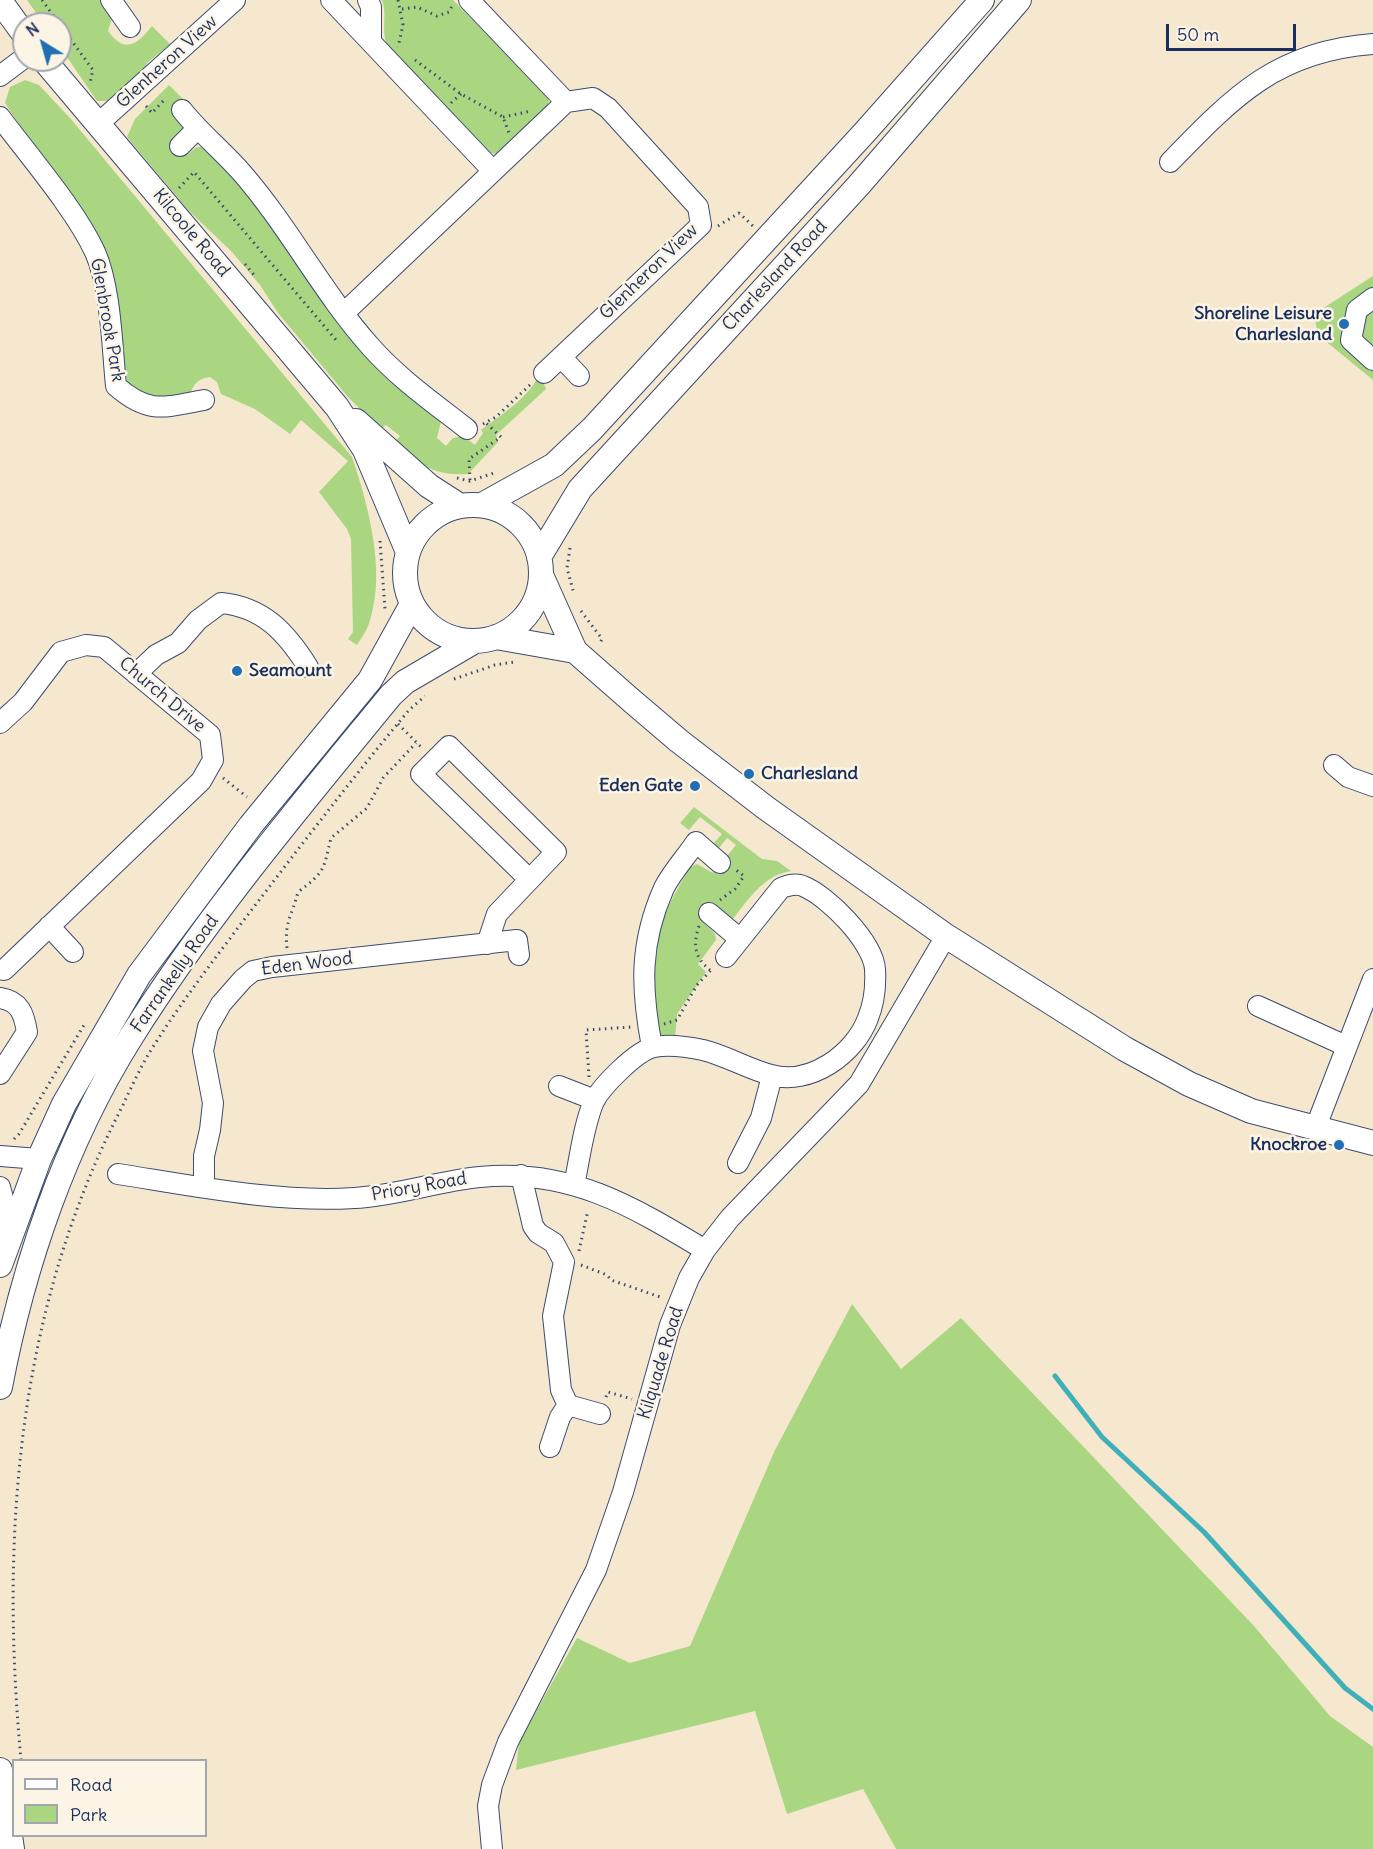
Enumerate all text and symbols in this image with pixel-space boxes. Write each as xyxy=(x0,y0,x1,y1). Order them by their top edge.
street label: Glenheron View xyxy=(112,11,222,113)
north arrow xyxy=(12,12,72,72)
scale bar xyxy=(1169,12,1300,50)
text: N xyxy=(22,18,43,41)
text: 50 m xyxy=(1177,23,1219,46)
street label: Kilcoole Road xyxy=(148,184,234,282)
street label: Charlesland Road xyxy=(718,216,832,336)
street label: Glenheron View xyxy=(595,220,703,324)
street label: Glenbrook Park xyxy=(85,256,129,384)
place label: Shoreline Leisure Charlesland xyxy=(1194,303,1332,346)
marker: Shoreline Leisure Charlesland xyxy=(1337,317,1351,331)
street label: Church Drive xyxy=(114,653,210,737)
place label: Seamount xyxy=(249,660,332,682)
marker: Seamount xyxy=(230,664,244,678)
place label: Charlesland xyxy=(761,763,858,785)
marker: Charlesland xyxy=(742,767,756,781)
place label: Eden Gate xyxy=(599,775,683,797)
marker: Eden Gate xyxy=(688,779,702,793)
street label: Farrankelly Road xyxy=(126,911,224,1037)
street label: Eden Wood xyxy=(260,948,354,980)
place label: Knockroe xyxy=(1250,1134,1327,1156)
marker: Knockroe xyxy=(1332,1138,1346,1152)
street label: Priory Road xyxy=(370,1168,468,1206)
street label: Kilquade Road xyxy=(634,1304,688,1422)
legend xyxy=(12,1759,207,1837)
text: Road xyxy=(70,1773,112,1796)
text: Park xyxy=(70,1803,107,1826)

